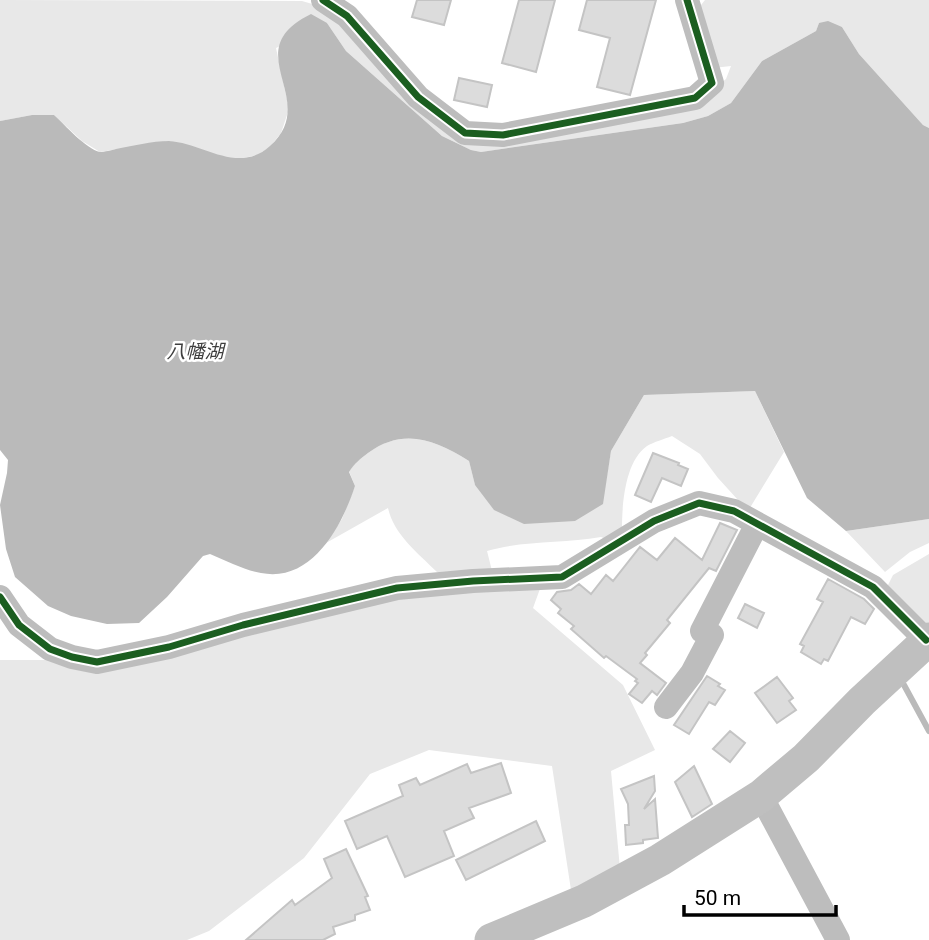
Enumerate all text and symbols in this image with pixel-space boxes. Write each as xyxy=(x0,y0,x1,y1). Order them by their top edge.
water label: 八幡湖 xyxy=(166,340,226,363)
scale bar xyxy=(684,874,836,918)
text: 50 m xyxy=(694,886,741,910)

